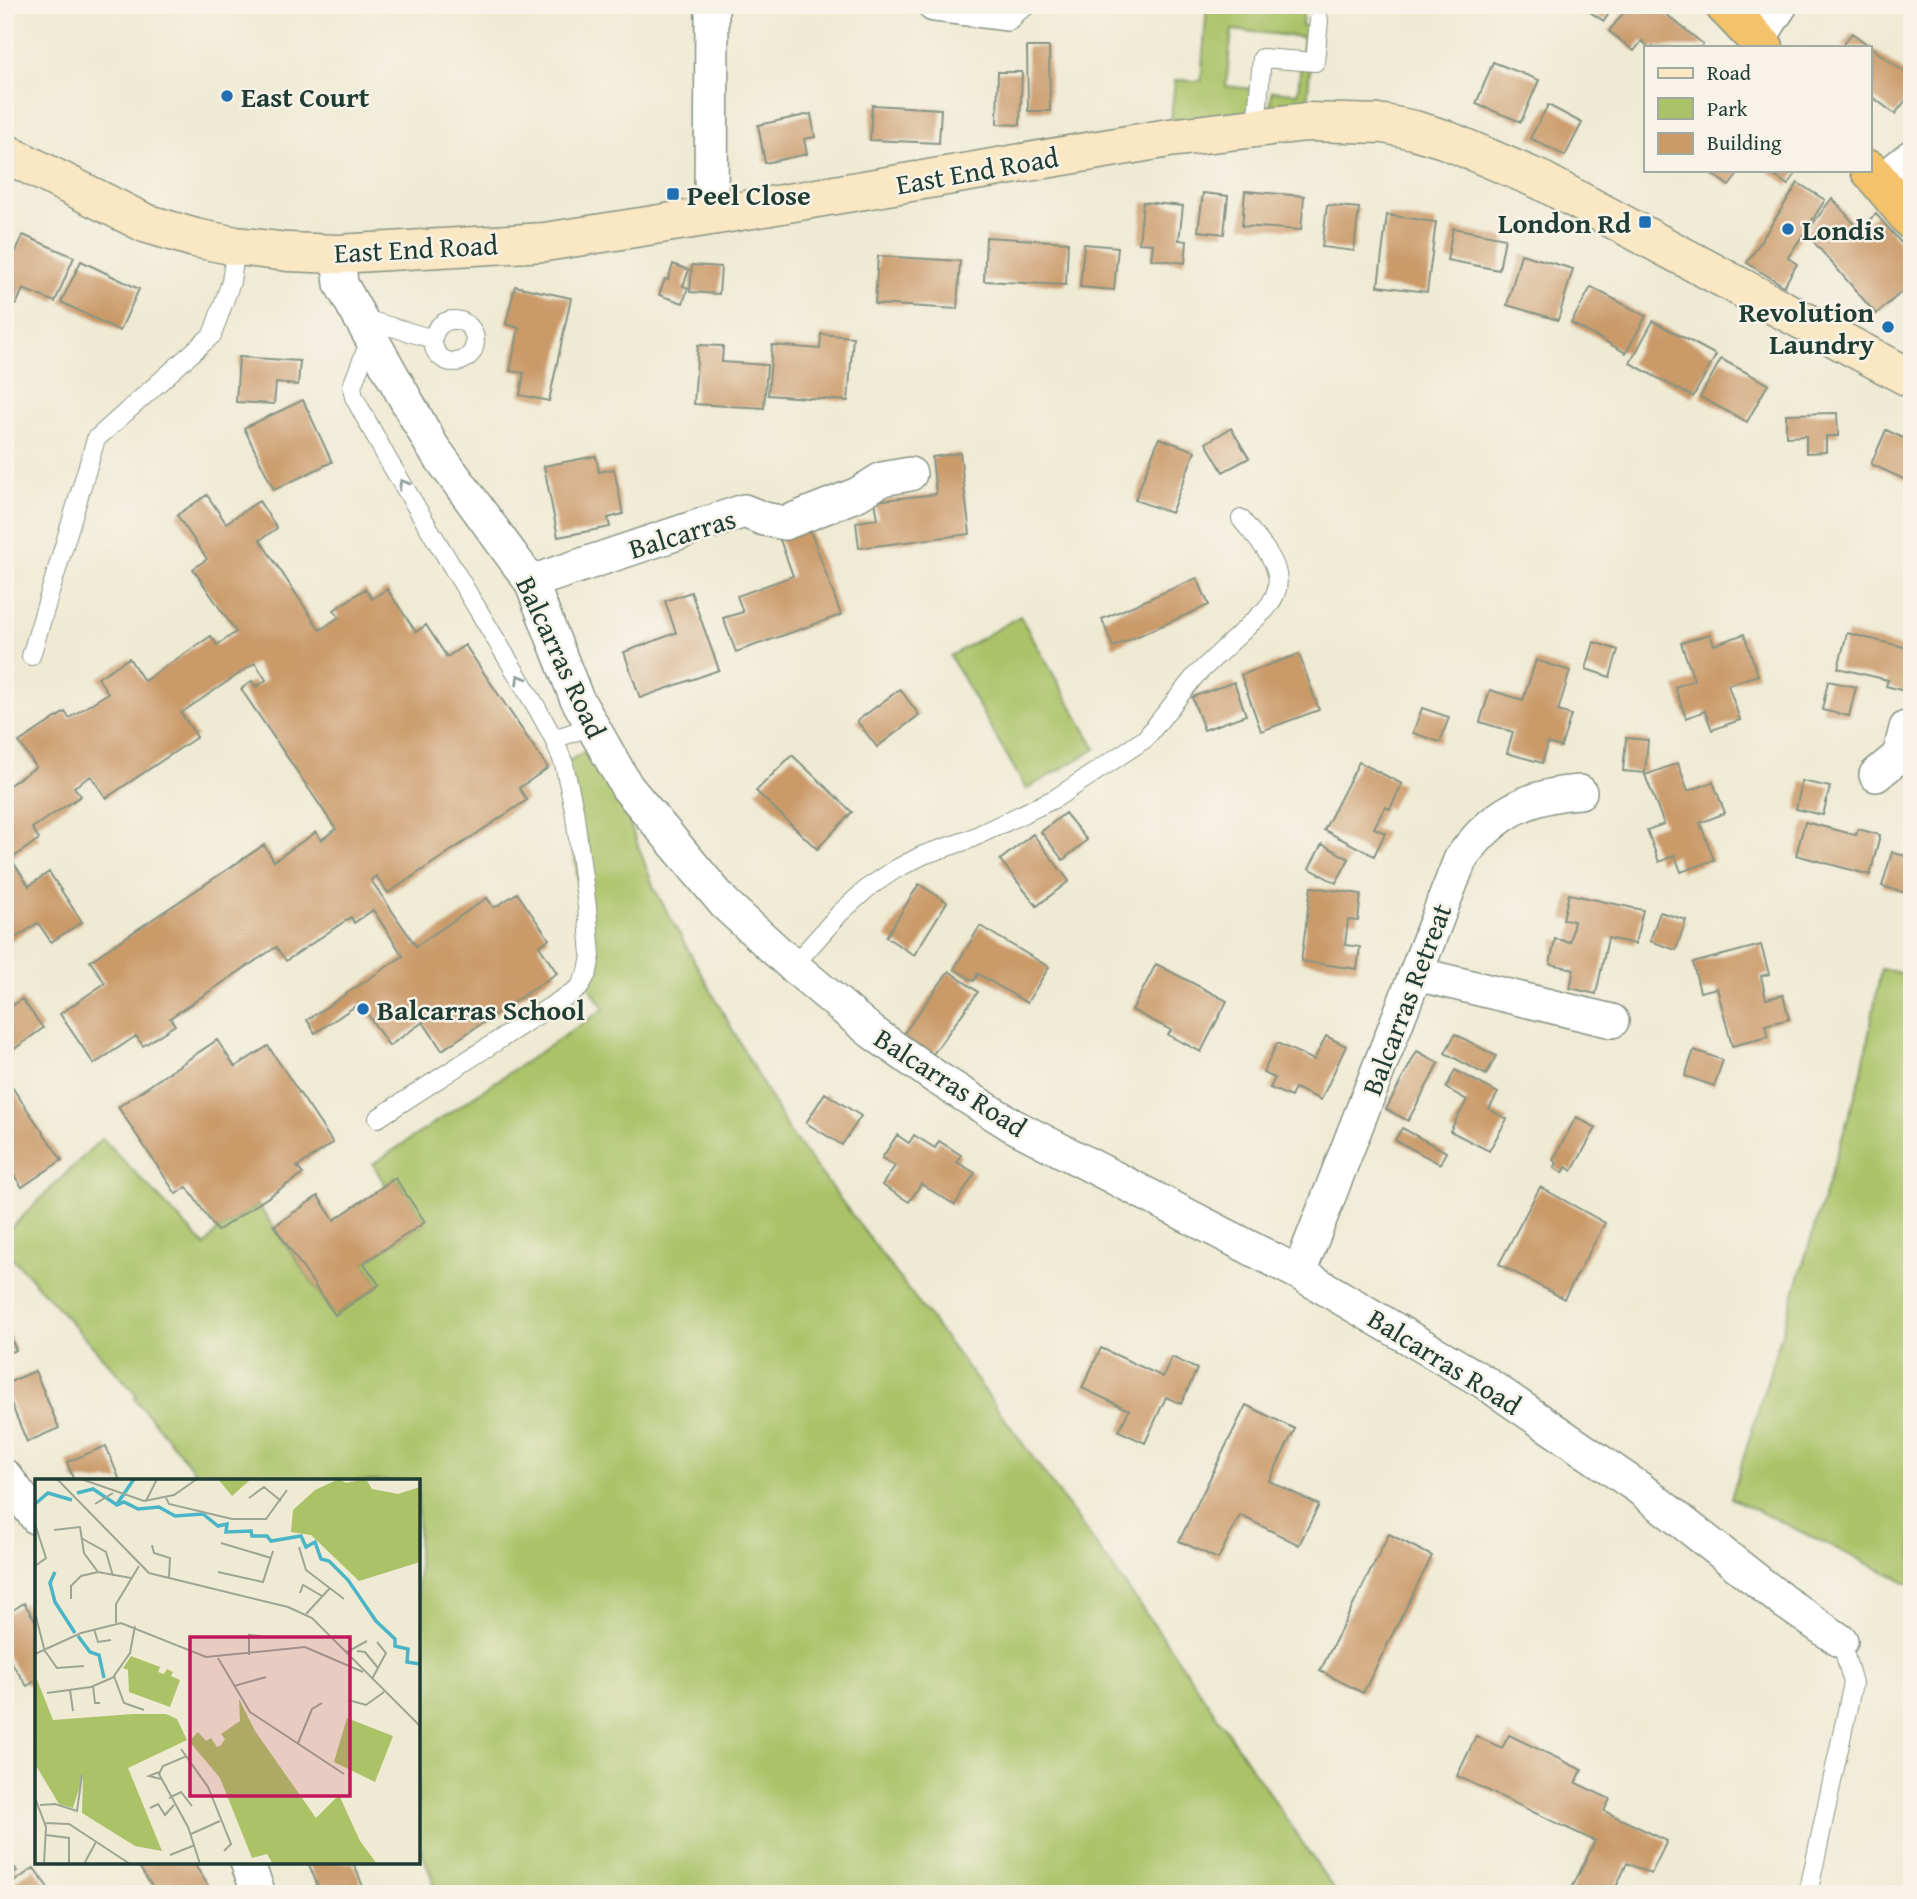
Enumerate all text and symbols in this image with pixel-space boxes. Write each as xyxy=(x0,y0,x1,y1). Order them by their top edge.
legend xyxy=(1644,46,1871,172)
text: Road xyxy=(1707,57,1752,88)
place label: East Court xyxy=(241,76,370,117)
marker: East Court xyxy=(219,88,235,104)
text: Park xyxy=(1707,93,1748,124)
text: Building xyxy=(1707,127,1782,158)
street label: East End Road xyxy=(893,136,1061,204)
place label: Peel Close xyxy=(687,174,811,215)
marker: Peel Close xyxy=(665,186,681,202)
place label: London Rd xyxy=(1498,202,1632,243)
place label: Londis xyxy=(1802,209,1885,250)
marker: London Rd xyxy=(1637,214,1653,230)
marker: Londis xyxy=(1780,221,1796,237)
street label: East End Road xyxy=(333,223,499,273)
place label: Revolution Laundry xyxy=(1739,291,1875,364)
marker: Revolution Laundry xyxy=(1880,319,1896,335)
one-way arrow xyxy=(398,479,411,492)
street label: Balcarras xyxy=(624,497,740,569)
street label: Balcarras Road xyxy=(507,569,617,745)
one-way arrow xyxy=(515,674,528,687)
street label: Balcarras Retreat xyxy=(1351,897,1461,1101)
place label: Balcarras School xyxy=(377,989,585,1030)
marker: Balcarras School xyxy=(355,1001,371,1017)
street label: Balcarras Road xyxy=(867,1017,1035,1147)
street label: Balcarras Road xyxy=(1360,1297,1530,1425)
inset map xyxy=(35,1479,420,1864)

